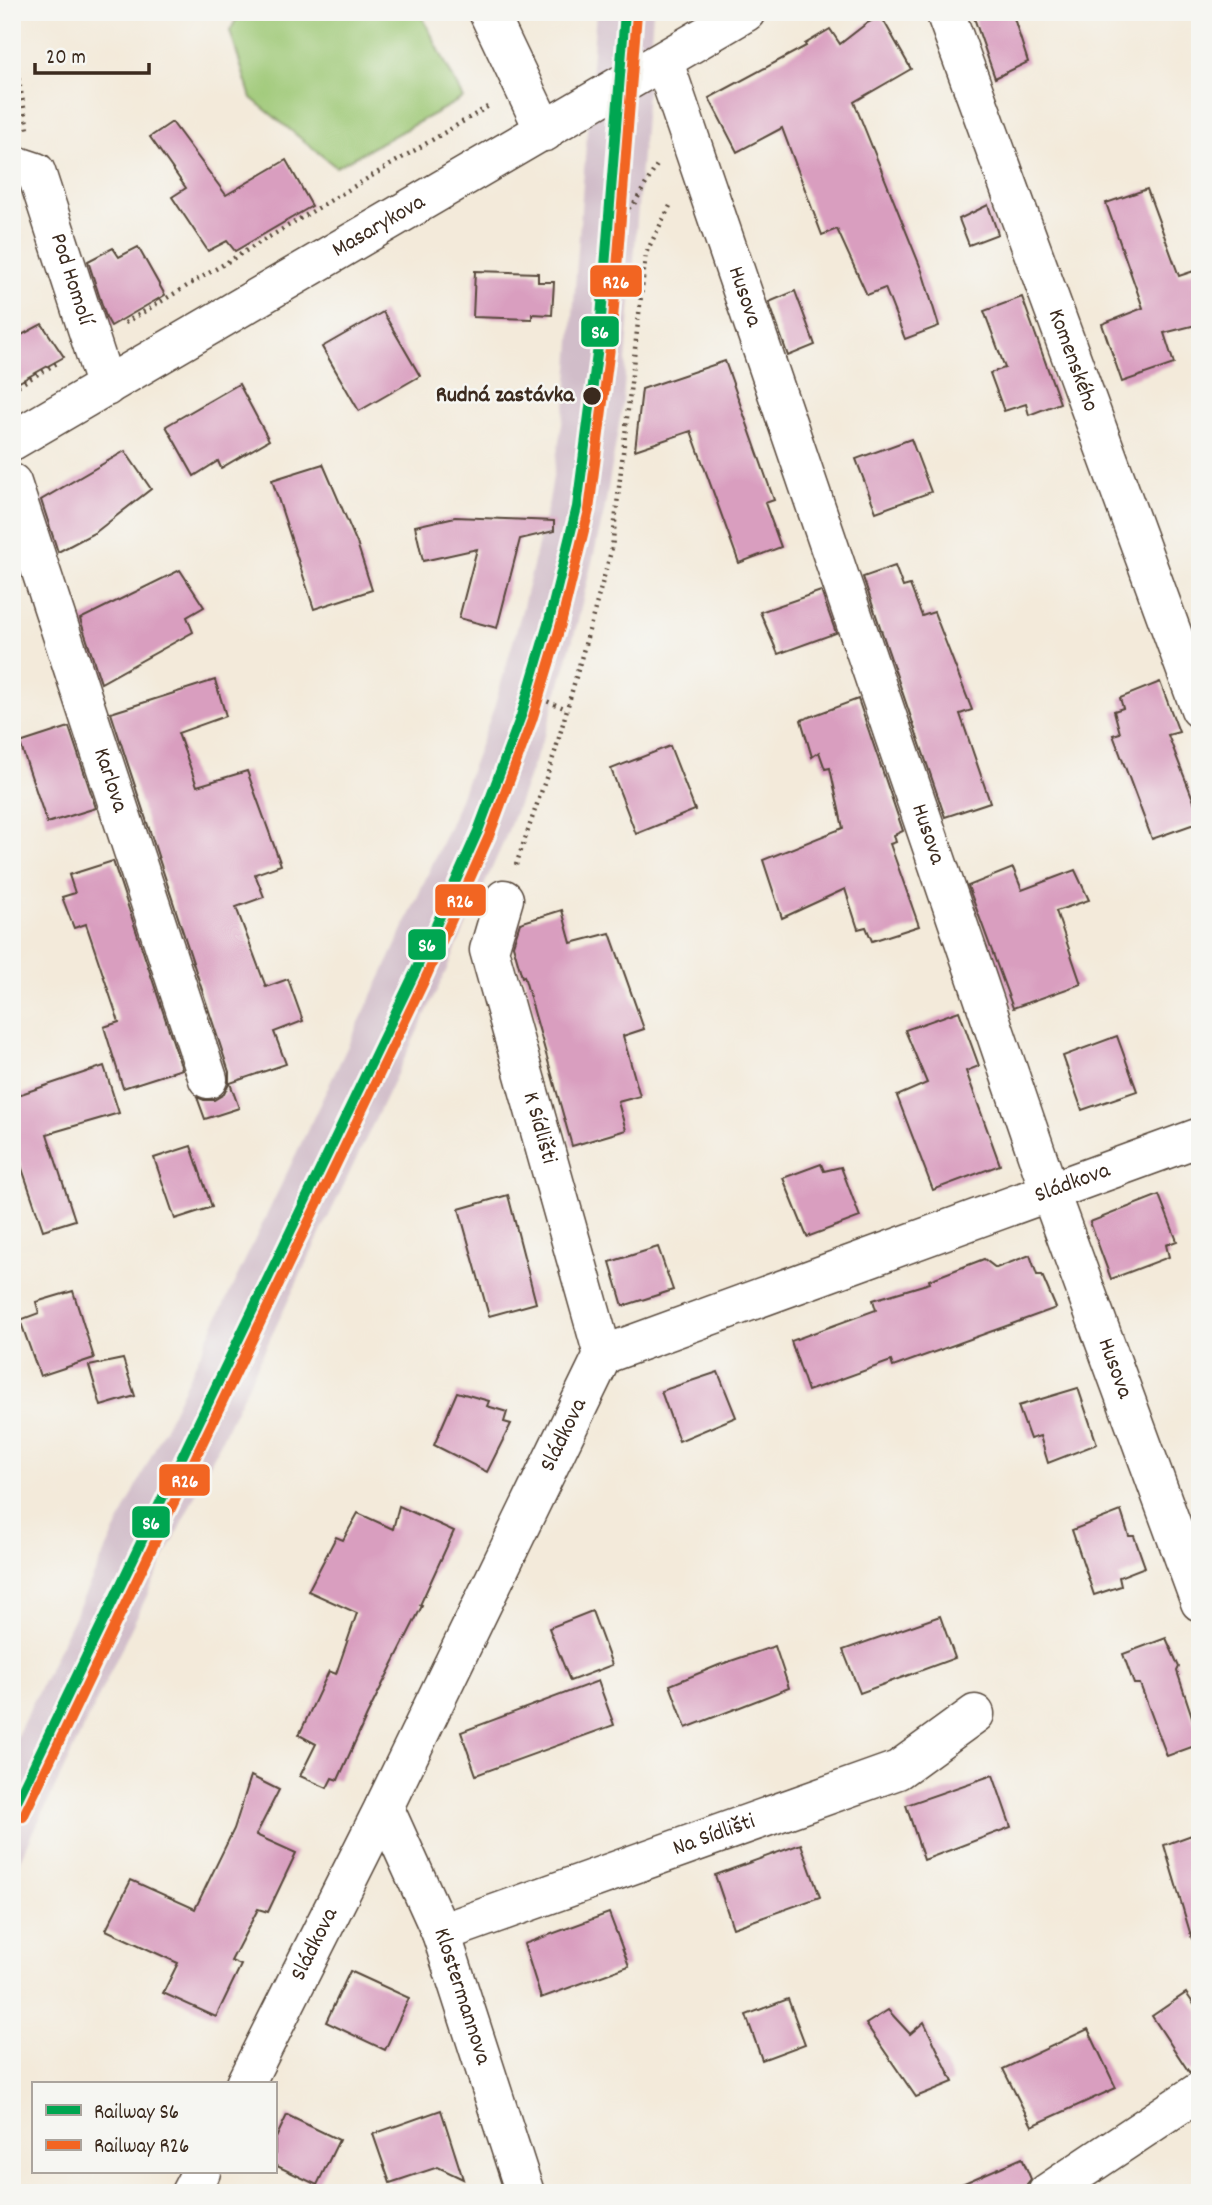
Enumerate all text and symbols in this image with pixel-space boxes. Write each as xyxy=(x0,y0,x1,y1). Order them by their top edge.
scale bar xyxy=(35,32,149,76)
text: 20 m xyxy=(46,44,86,74)
street label: Masarykova xyxy=(326,186,433,267)
street label: Pod Homolí xyxy=(41,229,102,331)
street label: Husova xyxy=(718,262,770,333)
line badge: R26 xyxy=(589,264,643,298)
text: R26 xyxy=(603,271,629,298)
street label: Komenského xyxy=(1039,304,1106,416)
line badge: S6 xyxy=(580,315,620,348)
text: S6 xyxy=(591,321,609,348)
place label: Rudná zastávka xyxy=(436,380,575,413)
marker: Rudná zastávka xyxy=(581,385,603,407)
street label: Karlova xyxy=(84,744,136,818)
street label: Husova xyxy=(902,800,954,870)
line badge: R26 xyxy=(434,883,487,917)
text: R26 xyxy=(447,890,473,917)
line badge: S6 xyxy=(407,928,447,961)
text: S6 xyxy=(418,934,436,961)
street label: K Sídlišti xyxy=(513,1088,565,1168)
street label: Sládkova xyxy=(1030,1154,1116,1212)
street label: Husova xyxy=(1088,1334,1141,1404)
street label: Sládkova xyxy=(532,1392,596,1478)
line badge: R26 xyxy=(158,1463,211,1497)
text: R26 xyxy=(172,1470,198,1497)
line badge: S6 xyxy=(131,1505,171,1539)
text: S6 xyxy=(142,1512,160,1539)
street label: Na Sídlišti xyxy=(669,1806,760,1865)
street label: Sládkova xyxy=(283,1901,348,1987)
street label: Klostermannova xyxy=(424,1924,499,2070)
legend xyxy=(32,2082,276,2174)
text: Railway S6 xyxy=(94,2099,179,2129)
text: Railway R26 xyxy=(94,2133,189,2163)

